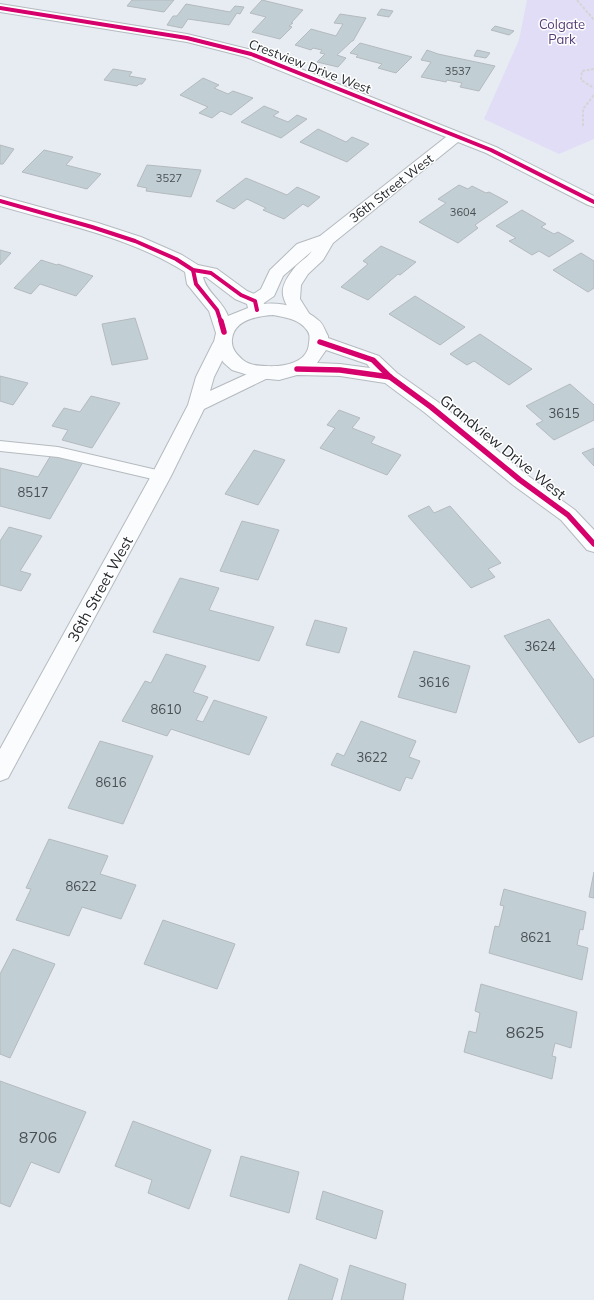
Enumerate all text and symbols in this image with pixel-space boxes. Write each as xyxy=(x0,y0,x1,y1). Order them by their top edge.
park label: Colgate Park xyxy=(539,16,585,47)
street label: Crestview Drive West xyxy=(247,35,374,97)
house number: 3537 xyxy=(445,64,471,78)
street label: 36th Street West xyxy=(346,150,437,226)
house number: 3527 xyxy=(156,171,182,185)
house number: 3604 xyxy=(450,205,477,219)
street label: Grandview Drive West xyxy=(436,390,570,504)
house number: 3615 xyxy=(548,405,580,421)
house number: 8517 xyxy=(17,484,49,500)
street label: 36th Street West xyxy=(63,533,137,645)
house number: 3624 xyxy=(524,638,556,654)
house number: 3616 xyxy=(418,674,450,690)
house number: 8610 xyxy=(150,701,182,717)
house number: 3622 xyxy=(356,749,388,765)
house number: 8616 xyxy=(95,774,127,790)
house number: 8622 xyxy=(65,878,97,894)
house number: 8621 xyxy=(520,929,552,945)
house number: 8625 xyxy=(506,1022,544,1042)
house number: 8706 xyxy=(19,1127,57,1147)

